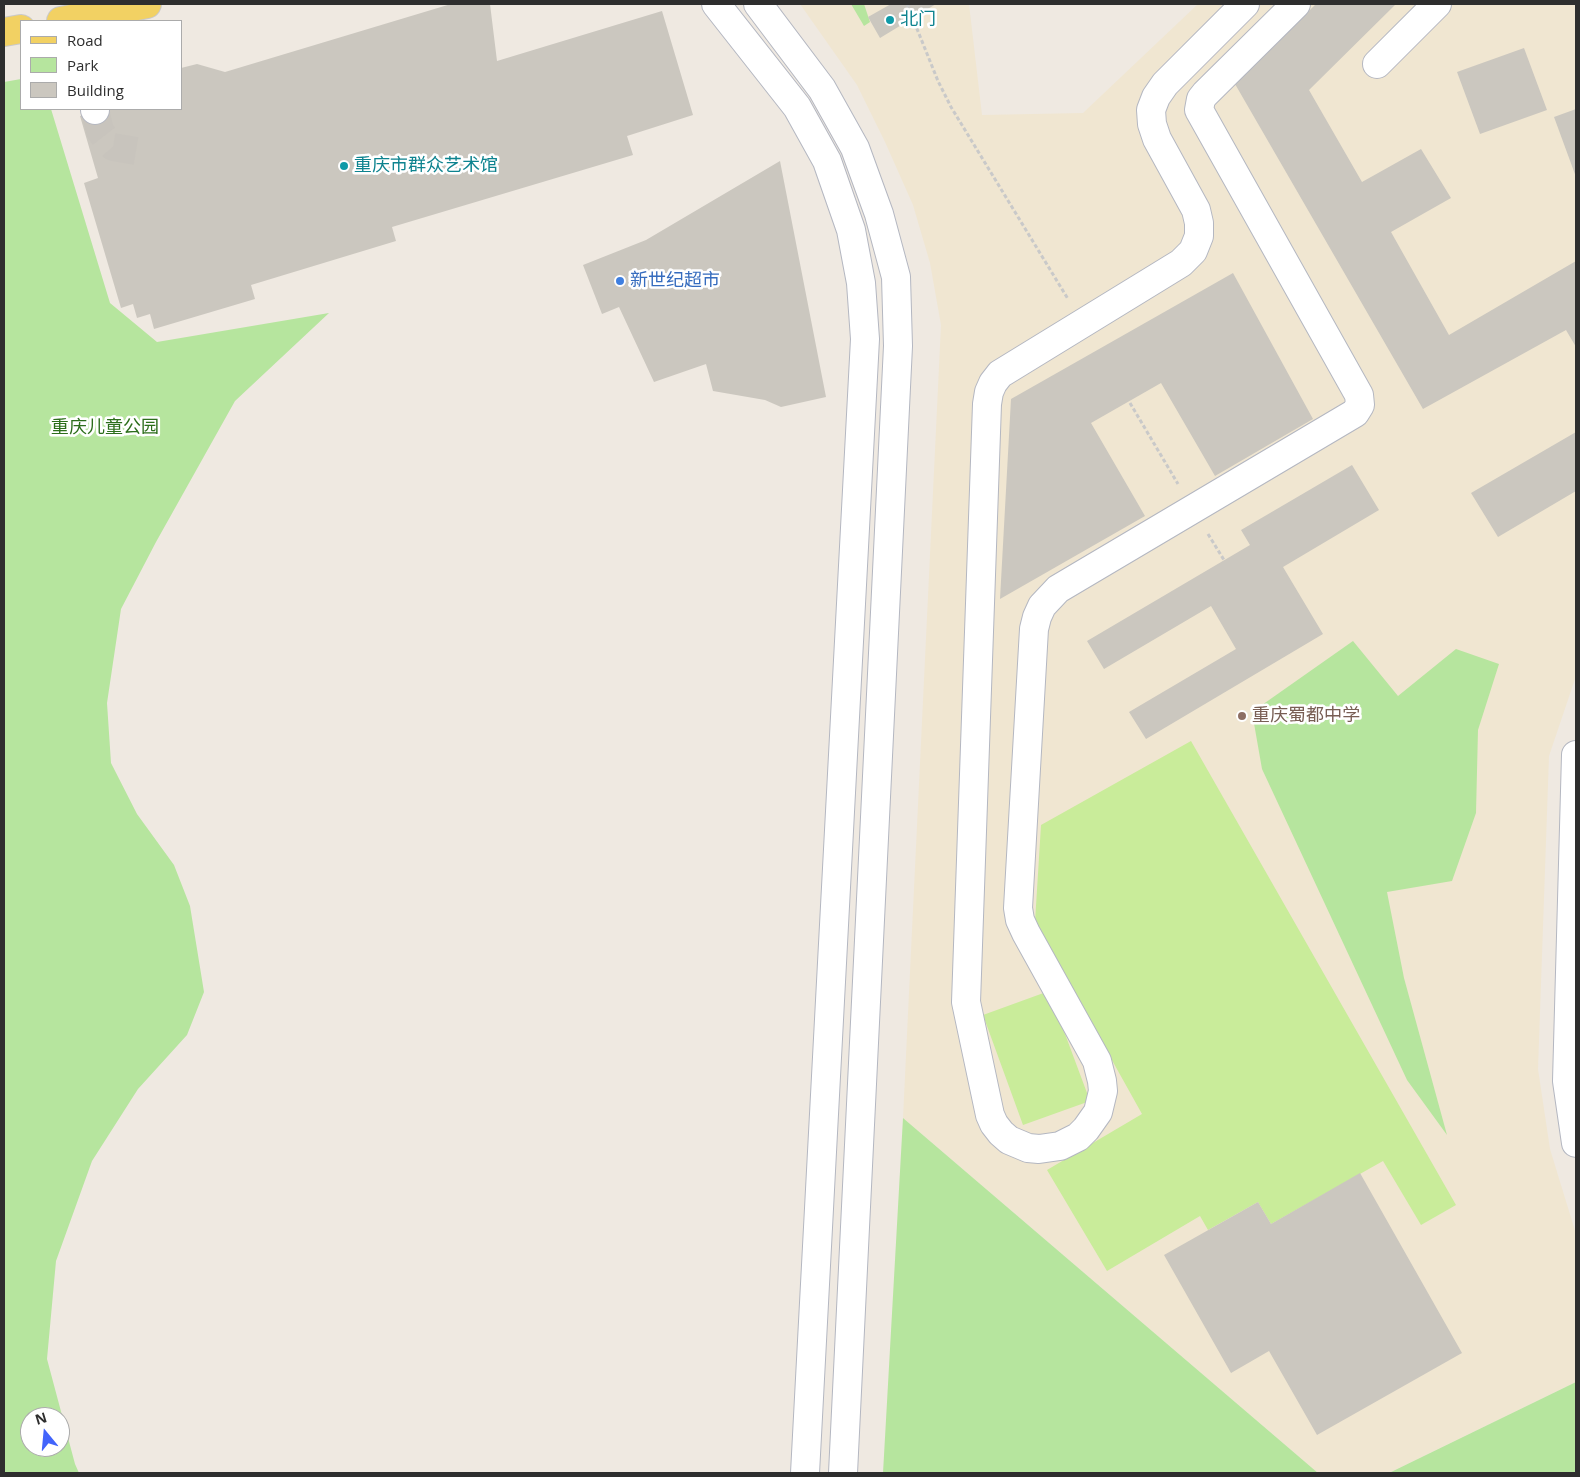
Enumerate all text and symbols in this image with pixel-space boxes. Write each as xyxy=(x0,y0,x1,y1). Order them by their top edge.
place label: 北门 xyxy=(900,9,936,31)
marker: 北门 xyxy=(884,14,896,26)
legend xyxy=(20,20,182,110)
text: Road xyxy=(67,30,103,50)
text: Park xyxy=(67,55,98,75)
text: Building xyxy=(67,80,124,100)
place label: 重庆市群众艺术馆 xyxy=(354,155,498,177)
marker: 重庆市群众艺术馆 xyxy=(338,160,350,172)
place label: 新世纪超市 xyxy=(630,270,720,292)
marker: 新世纪超市 xyxy=(614,275,626,287)
park label: 重庆儿童公园 xyxy=(51,417,159,439)
place label: 重庆蜀都中学 xyxy=(1252,705,1360,727)
marker: 重庆蜀都中学 xyxy=(1236,710,1248,722)
north arrow xyxy=(20,1407,70,1457)
text: N xyxy=(33,1407,49,1429)

